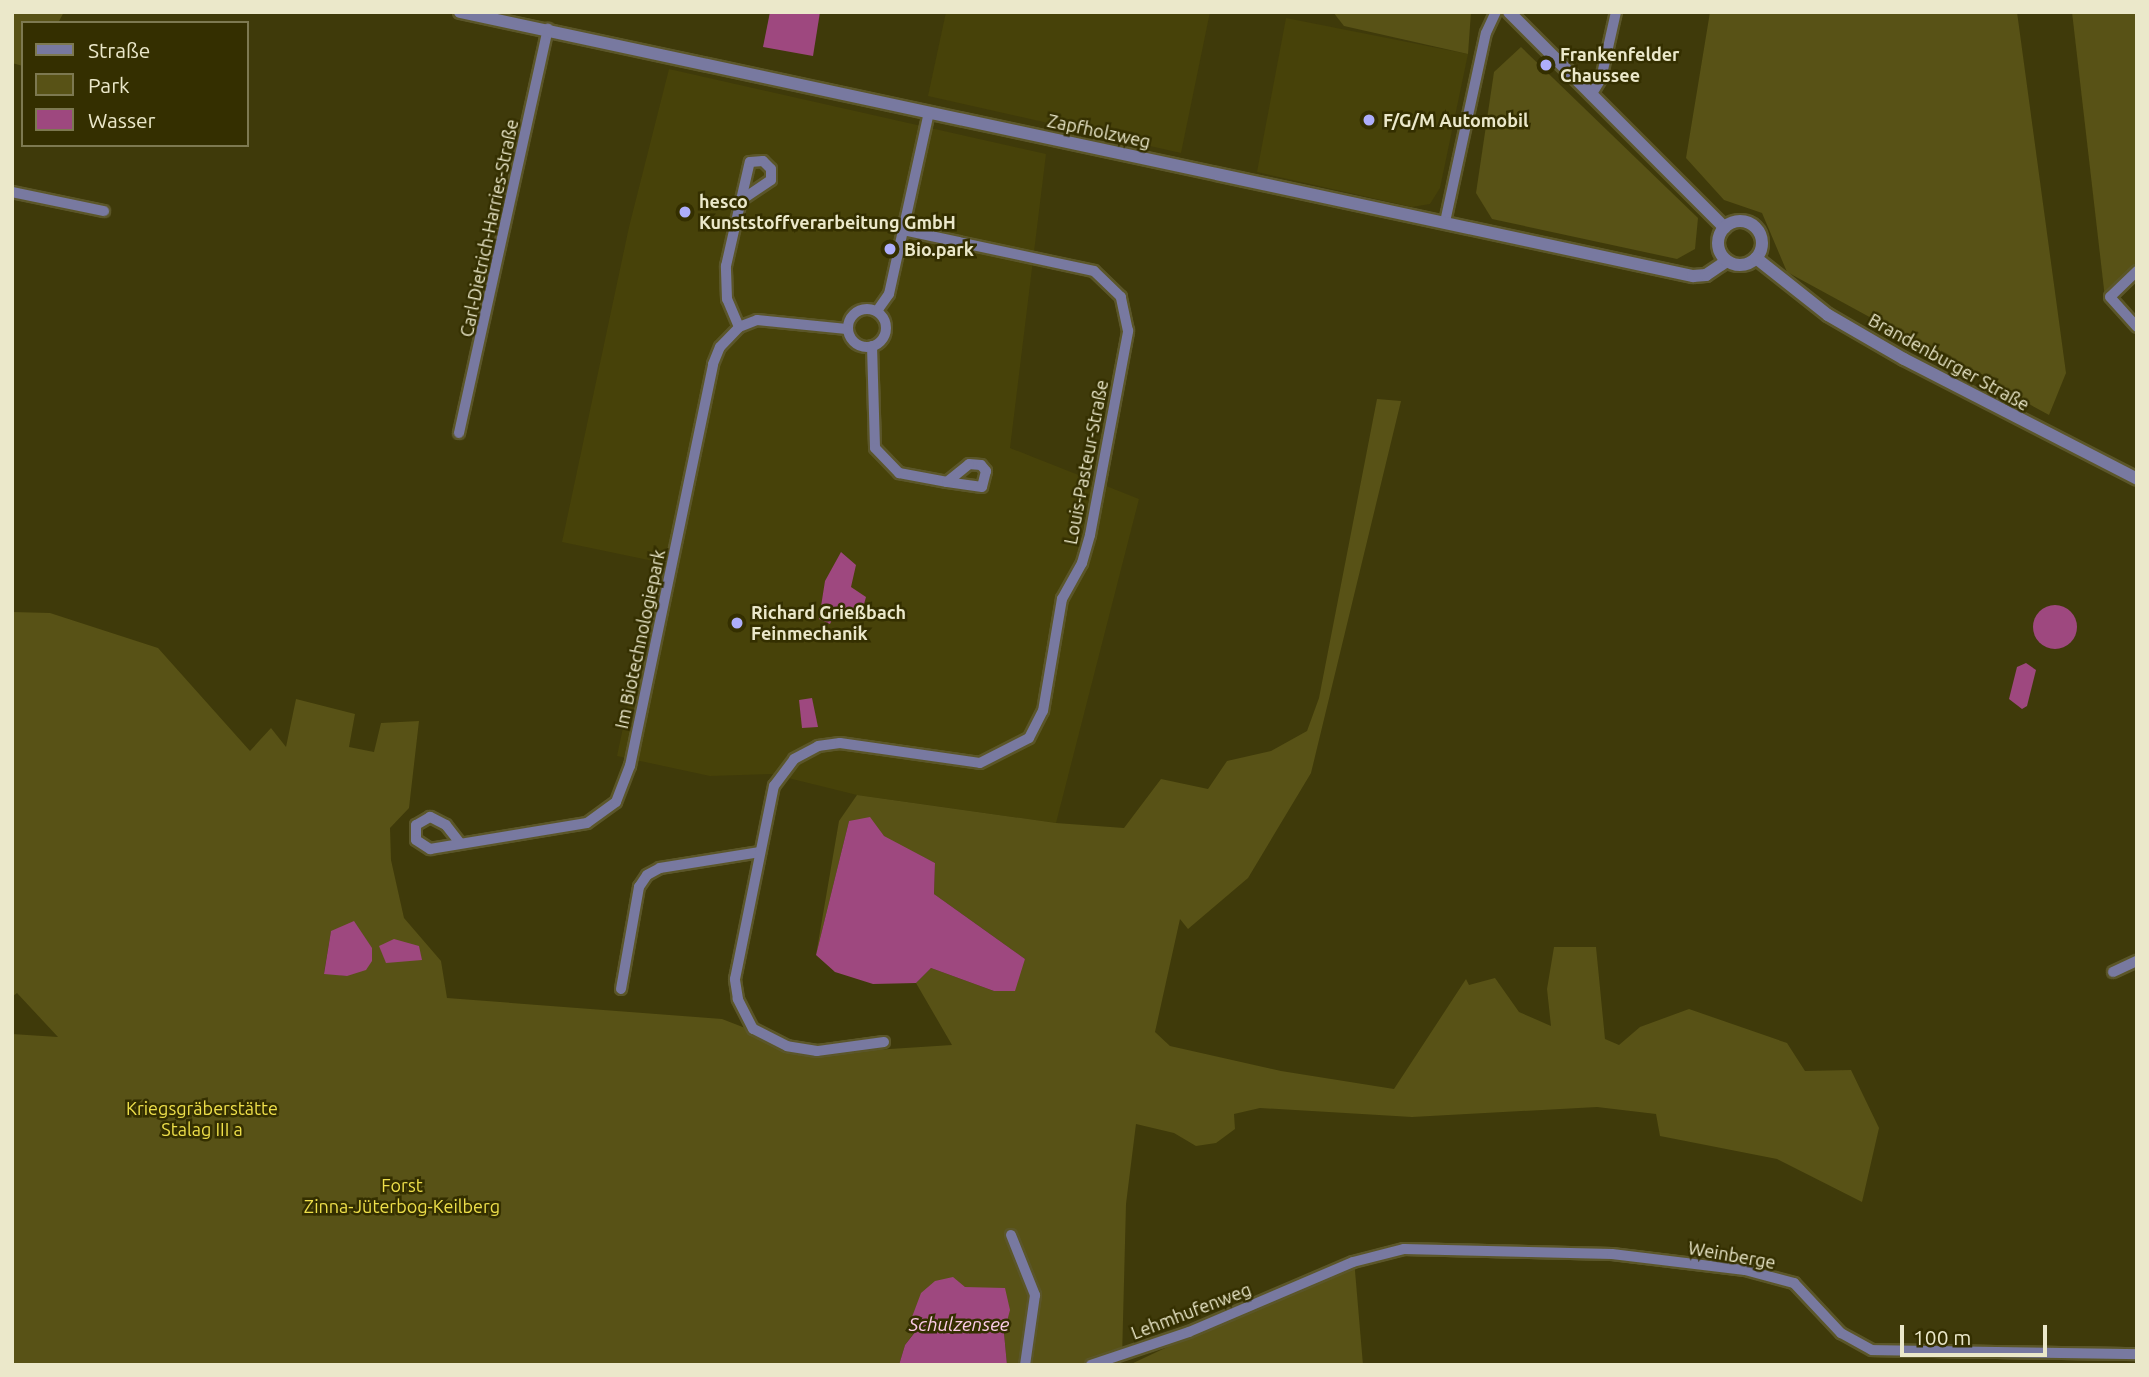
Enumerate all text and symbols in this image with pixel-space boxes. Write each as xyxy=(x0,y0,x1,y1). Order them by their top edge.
legend xyxy=(21,21,248,147)
text: Straße xyxy=(88,38,150,62)
place label: Frankenfelder Chaussee xyxy=(1560,44,1679,86)
marker: Frankenfelder Chaussee xyxy=(1538,57,1554,73)
text: Park xyxy=(88,73,130,97)
text: Wasser xyxy=(88,108,156,132)
place label: F/G/M Automobil xyxy=(1383,109,1528,131)
street label: Zapfholzweg xyxy=(1045,110,1153,152)
marker: F/G/M Automobil xyxy=(1361,112,1377,128)
street label: Carl-Dietrich-Harries-Straße xyxy=(455,117,523,339)
place label: hesco Kunststoffverarbeitung GmbH xyxy=(699,191,956,234)
marker: hesco Kunststoffverarbeitung GmbH xyxy=(677,204,693,220)
place label: Bio.park xyxy=(904,238,974,260)
marker: Bio.park xyxy=(882,241,898,257)
street label: Brandenburger Straße xyxy=(1865,309,2033,415)
street label: Louis-Pasteur-Straße xyxy=(1059,378,1113,546)
street label: Im Biotechnologiepark xyxy=(610,547,670,731)
place label: Richard Grießbach Feinmechanik xyxy=(751,602,906,644)
marker: Richard Grießbach Feinmechanik xyxy=(729,615,745,631)
park label: Kriegsgräberstätte Stalag III a xyxy=(126,1098,278,1140)
park label: Forst Zinna-Jüterbog-Keilberg xyxy=(304,1175,500,1218)
street label: Weinberge xyxy=(1687,1237,1777,1273)
street label: Lehmhufenweg xyxy=(1128,1278,1254,1344)
scale bar xyxy=(1904,1310,2051,1354)
water label: Schulzensee xyxy=(909,1314,1009,1336)
text: 100 m xyxy=(1913,1325,1971,1349)

